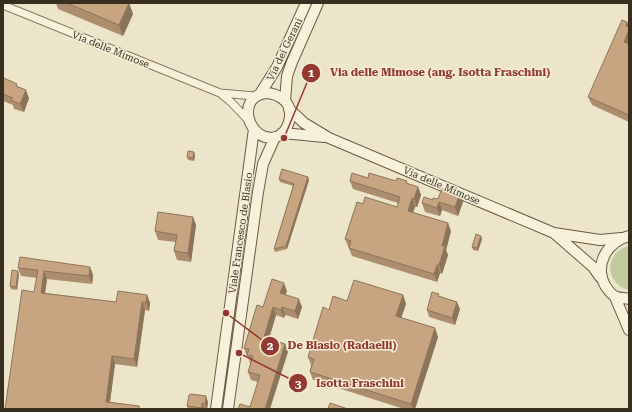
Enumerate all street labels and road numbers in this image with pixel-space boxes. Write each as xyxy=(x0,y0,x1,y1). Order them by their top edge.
street label: Via dei Gerani xyxy=(265,16,304,82)
street label: Via delle Mimose xyxy=(71,29,151,70)
street label: Via delle Mimose xyxy=(402,164,482,207)
street label: Viale Francesco de Blasio xyxy=(227,172,254,294)

